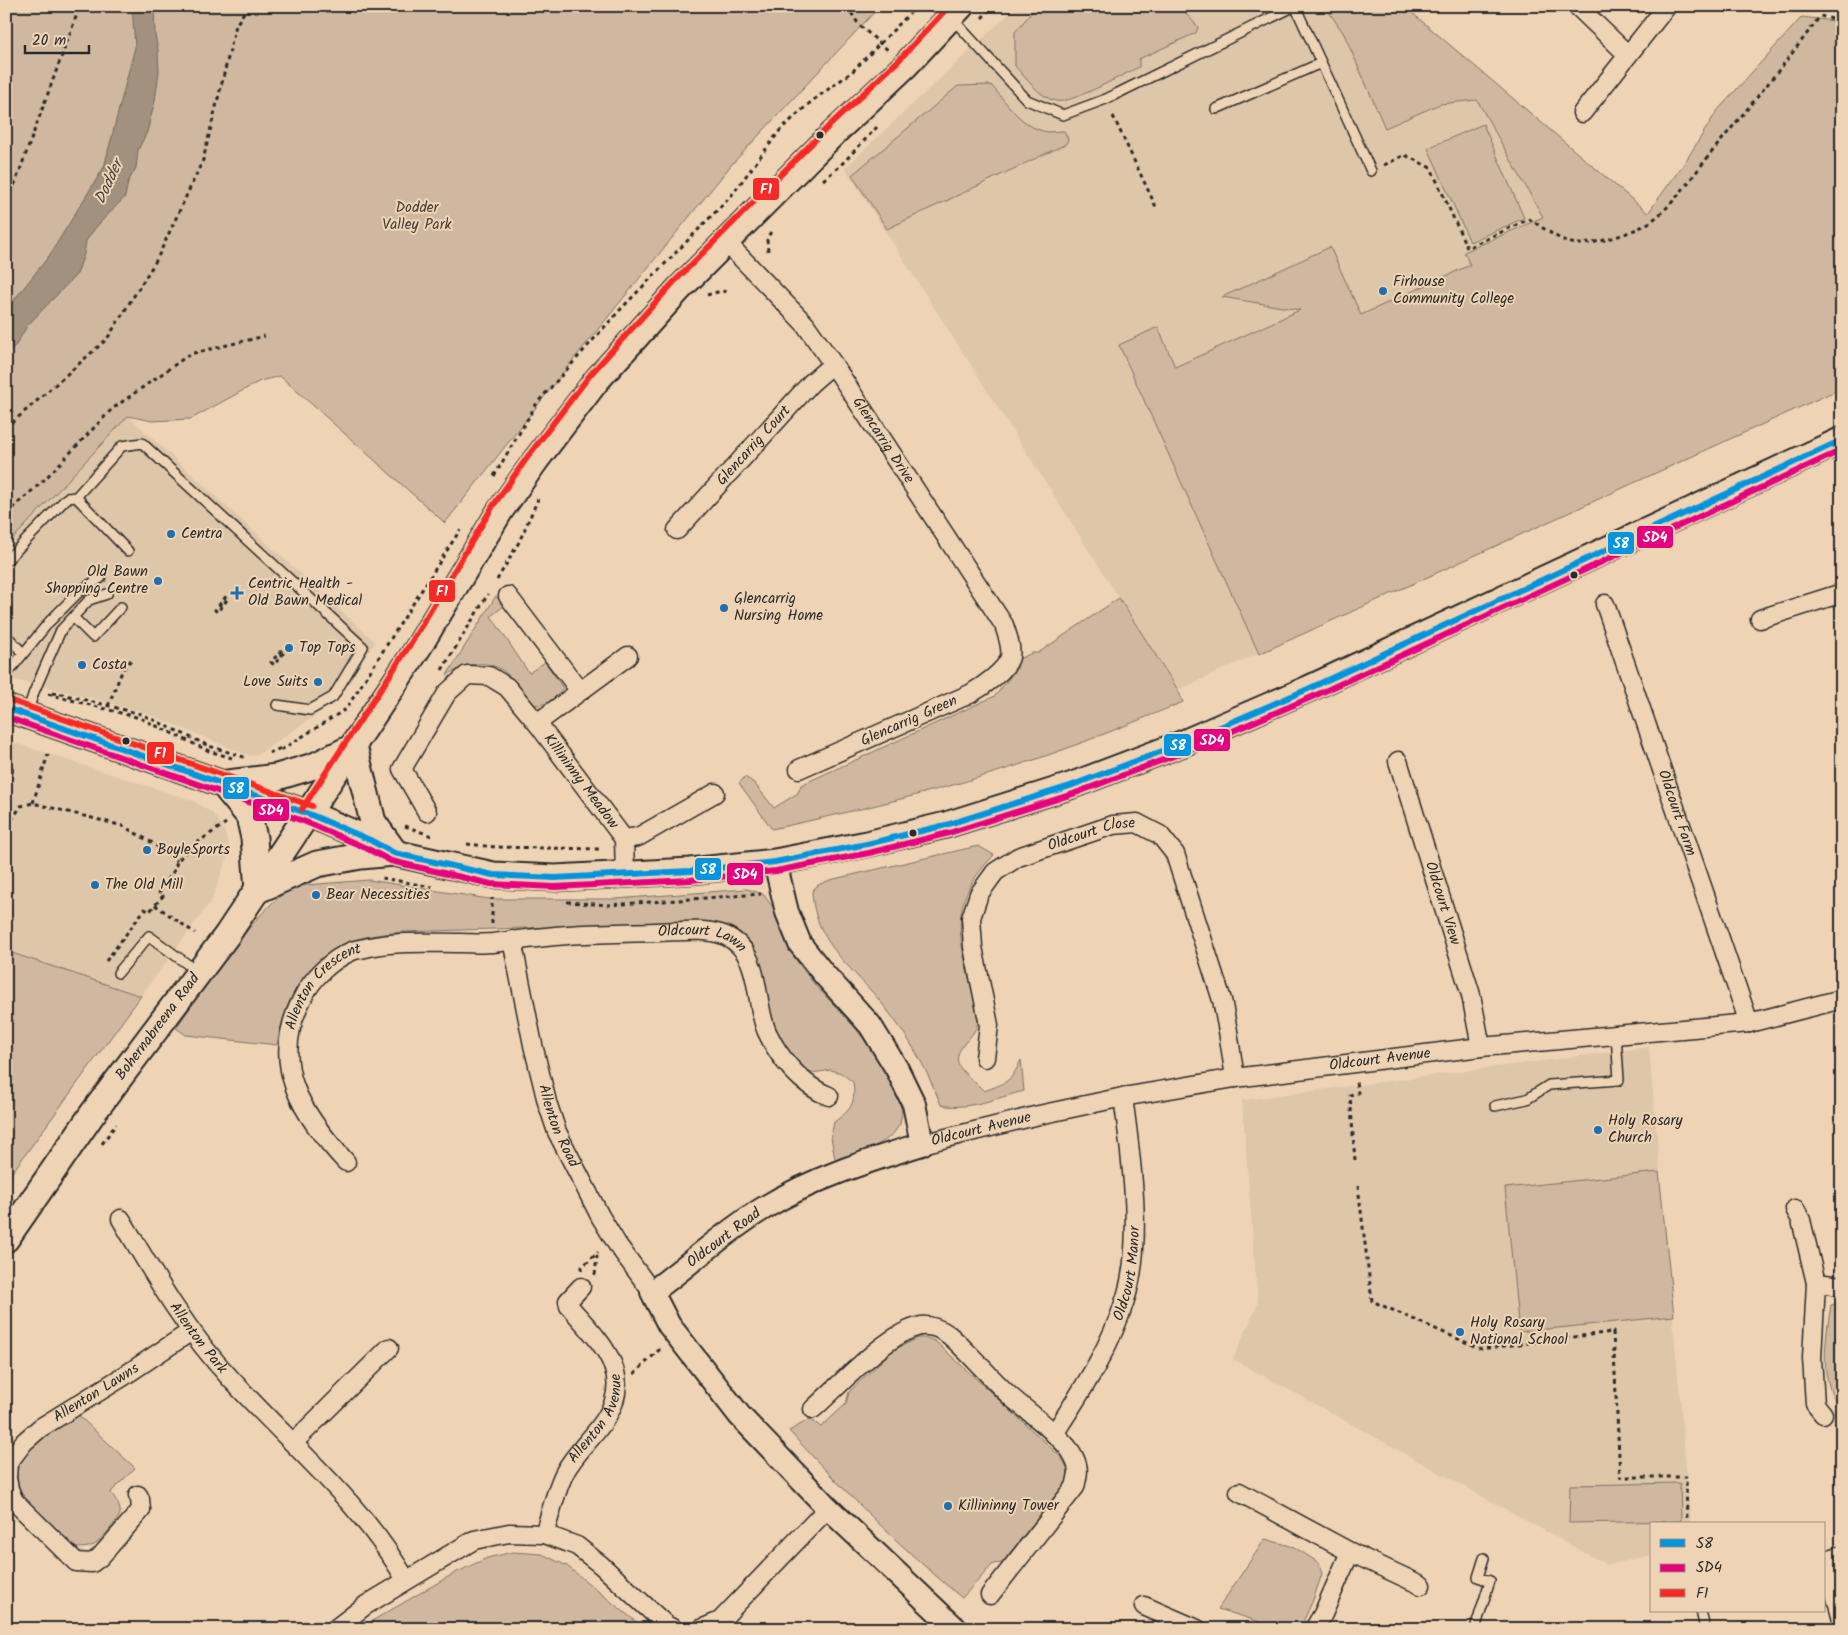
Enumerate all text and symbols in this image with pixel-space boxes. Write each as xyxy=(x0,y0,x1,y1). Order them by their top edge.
scale bar xyxy=(25,22,89,54)
text: 20 m xyxy=(32,29,66,53)
unlabelled marker xyxy=(815,130,825,140)
water label: Dodder xyxy=(88,153,132,208)
line badge: F1 xyxy=(752,177,780,201)
text: F1 xyxy=(760,179,773,201)
park label: Dodder Valley Park xyxy=(382,196,453,237)
place label: Firhouse Community College xyxy=(1393,270,1514,311)
marker: Firhouse Community College xyxy=(1377,285,1389,297)
street label: Glencarrig Drive xyxy=(846,392,920,489)
street label: Glencarrig Court xyxy=(711,400,797,491)
place label: Centra xyxy=(181,522,223,546)
line badge: SD4 xyxy=(1636,525,1674,549)
text: SD4 xyxy=(1643,527,1668,549)
marker: Centra xyxy=(165,528,177,540)
line badge: S8 xyxy=(1607,531,1635,555)
text: S8 xyxy=(1613,533,1630,555)
place label: Old Bawn Shopping Centre xyxy=(45,560,148,601)
unlabelled marker xyxy=(1569,570,1579,580)
place label: Centric Health - Old Bawn Medical xyxy=(248,572,362,613)
marker: Old Bawn Shopping Centre xyxy=(152,575,164,587)
line badge: F1 xyxy=(428,579,456,603)
text: F1 xyxy=(436,581,449,603)
marker: Centric Health - Old Bawn Medical xyxy=(230,586,244,600)
place label: Glencarrig Nursing Home xyxy=(734,587,823,628)
marker: Glencarrig Nursing Home xyxy=(718,602,730,614)
place label: Top Tops xyxy=(299,636,356,660)
marker: Top Tops xyxy=(283,642,295,654)
place label: Costa xyxy=(92,653,127,677)
marker: Costa xyxy=(76,659,88,671)
place label: Love Suits xyxy=(243,670,309,694)
marker: Love Suits xyxy=(312,676,324,688)
street label: Glencarrig Green xyxy=(857,689,961,753)
line badge: SD4 xyxy=(1193,728,1231,752)
street label: Killininny Meadow xyxy=(537,729,625,835)
text: SD4 xyxy=(1200,730,1225,752)
line badge: S8 xyxy=(1163,733,1192,757)
text: S8 xyxy=(1170,735,1187,757)
unlabelled marker xyxy=(121,736,131,746)
line badge: F1 xyxy=(146,741,175,765)
text: F1 xyxy=(154,743,167,765)
street label: Oldcourt Farm xyxy=(1651,767,1703,859)
line badge: S8 xyxy=(222,776,250,800)
text: S8 xyxy=(228,778,245,800)
line badge: SD4 xyxy=(252,798,290,822)
text: SD4 xyxy=(259,800,284,822)
street label: Oldcourt Close xyxy=(1044,811,1136,858)
unlabelled marker xyxy=(908,828,918,838)
place label: BoyleSports xyxy=(157,838,231,862)
marker: BoyleSports xyxy=(141,844,153,856)
line badge: S8 xyxy=(694,857,722,881)
street label: Oldcourt View xyxy=(1418,858,1467,949)
text: S8 xyxy=(700,859,717,881)
line badge: SD4 xyxy=(726,862,764,886)
text: SD4 xyxy=(733,864,758,886)
place label: The Old Mill xyxy=(105,873,183,897)
marker: The Old Mill xyxy=(89,879,101,891)
place label: Bear Necessities xyxy=(326,883,430,907)
marker: Bear Necessities xyxy=(310,889,322,901)
street label: Oldcourt Lawn xyxy=(657,919,752,958)
street label: Allenton Crescent xyxy=(279,937,363,1033)
street label: Bohernabreena Road xyxy=(110,968,206,1085)
street label: Oldcourt Avenue xyxy=(1328,1041,1432,1078)
street label: Allenton Road xyxy=(531,1082,586,1172)
street label: Oldcourt Avenue xyxy=(929,1105,1034,1153)
place label: Holy Rosary Church xyxy=(1608,1109,1684,1150)
marker: Holy Rosary Church xyxy=(1592,1124,1604,1136)
street label: Oldcourt Road xyxy=(682,1202,767,1274)
street label: Oldcourt Manor xyxy=(1107,1225,1147,1324)
street label: Allenton Park xyxy=(163,1297,234,1380)
place label: Holy Rosary National School xyxy=(1470,1311,1568,1352)
marker: Holy Rosary National School xyxy=(1454,1326,1466,1338)
street label: Allenton Lawns xyxy=(48,1357,145,1429)
street label: Allenton Avenue xyxy=(562,1371,629,1469)
place label: Killininny Tower xyxy=(958,1494,1060,1518)
marker: Killininny Tower xyxy=(942,1500,954,1512)
legend xyxy=(1650,1522,1826,1612)
text: S8 xyxy=(1696,1532,1714,1556)
text: SD4 xyxy=(1696,1556,1722,1580)
text: F1 xyxy=(1696,1582,1709,1606)

